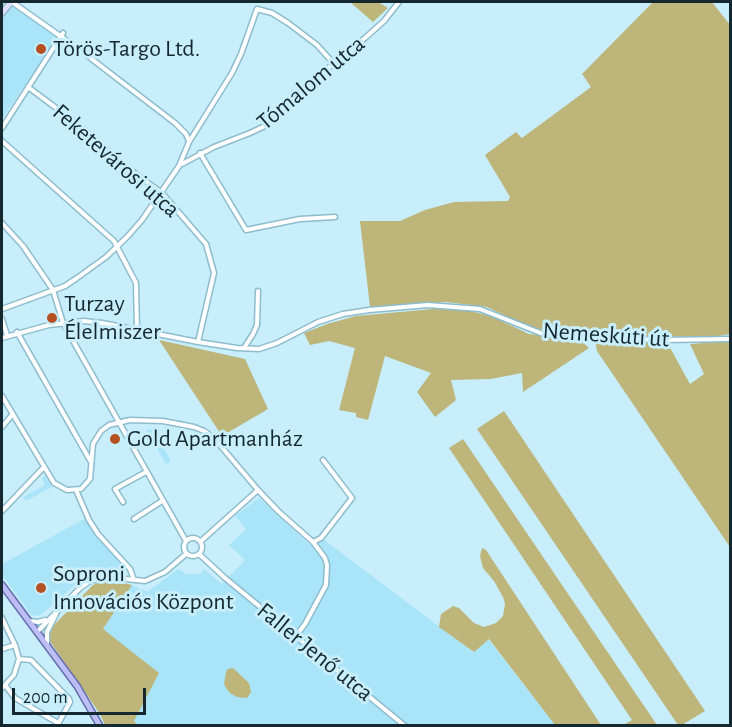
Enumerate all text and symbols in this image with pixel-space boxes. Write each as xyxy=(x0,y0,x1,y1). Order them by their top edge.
street label: Tómalom utca xyxy=(251,29,371,137)
place label: Törös-Targo Ltd. xyxy=(53,35,200,63)
marker: Törös-Targo Ltd. xyxy=(34,42,48,56)
street label: Feketevárosi utca xyxy=(47,98,185,224)
place label: Turzay Élelmiszer xyxy=(64,290,161,346)
marker: Turzay Élelmiszer xyxy=(45,311,59,325)
street label: Nemeskúti út xyxy=(542,316,670,354)
place label: Gold Apartmanház xyxy=(127,425,303,453)
marker: Gold Apartmanház xyxy=(108,432,122,446)
place label: Soproni Innovációs Központ xyxy=(53,560,233,616)
marker: Soproni Innovációs Központ xyxy=(34,581,48,595)
street label: Faller Jenő utca xyxy=(251,596,379,708)
scale bar xyxy=(15,676,148,714)
text: 200 m xyxy=(23,689,68,707)

